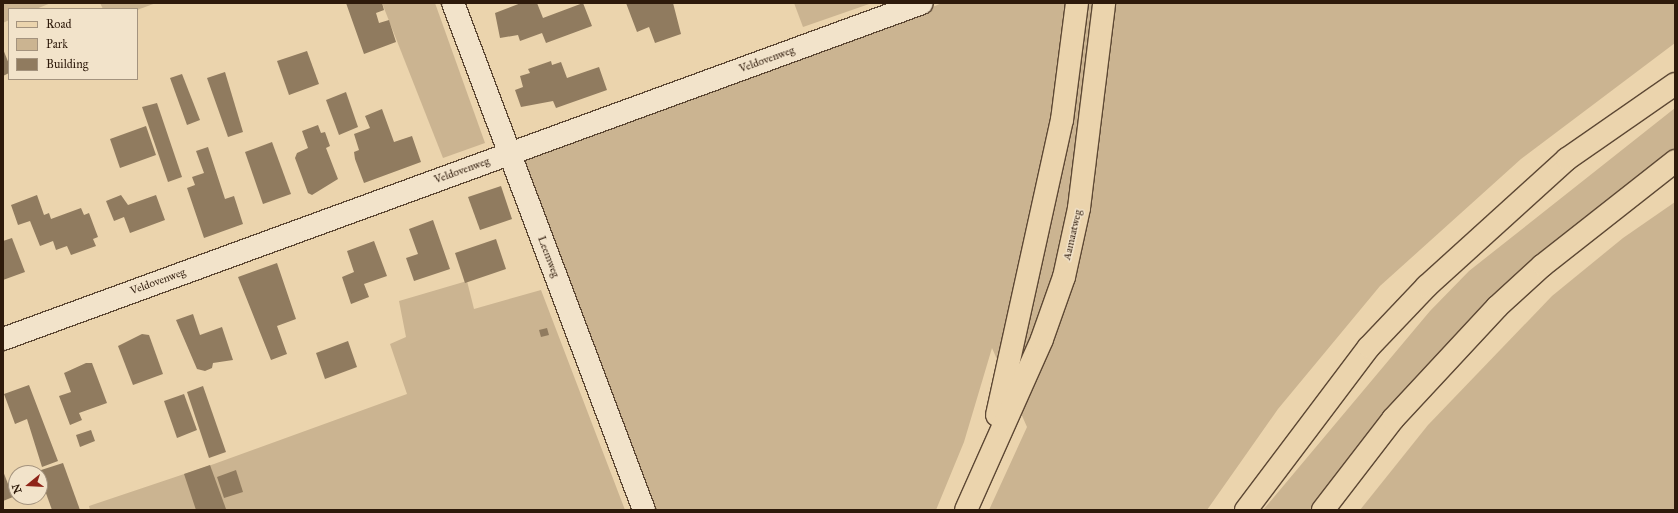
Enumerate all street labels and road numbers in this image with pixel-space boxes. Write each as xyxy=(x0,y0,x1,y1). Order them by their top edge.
street label: Veldovenweg xyxy=(738,44,796,76)
street label: Veldovenweg xyxy=(433,155,491,187)
street label: Aamaatweg xyxy=(1061,209,1085,261)
street label: Leemweg xyxy=(534,234,562,280)
street label: Veldovenweg xyxy=(129,266,187,298)

